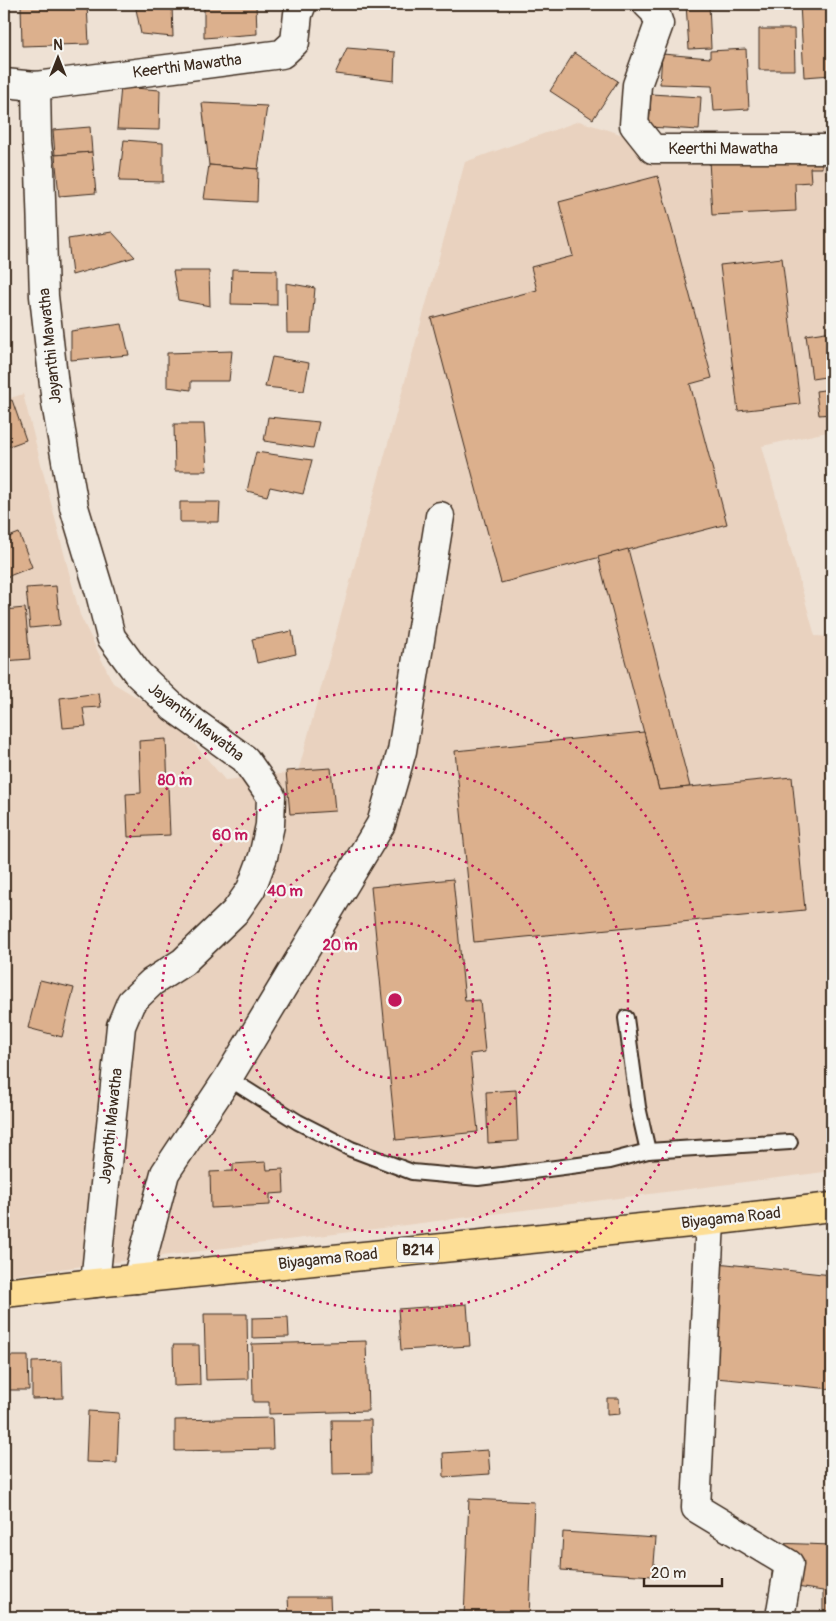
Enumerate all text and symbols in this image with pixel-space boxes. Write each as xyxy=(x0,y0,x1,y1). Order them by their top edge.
north arrow xyxy=(32,32,82,82)
text: N xyxy=(53,37,63,54)
street label: Keerthi Mawatha xyxy=(131,49,243,83)
street label: Keerthi Mawatha xyxy=(668,139,778,159)
street label: Jayanthi Mawatha xyxy=(34,287,66,405)
street label: Jayanthi Mawatha xyxy=(144,678,248,766)
text: 80 m xyxy=(158,771,192,790)
text: 60 m xyxy=(212,826,248,845)
text: 40 m xyxy=(267,882,303,901)
text: 20 m xyxy=(322,936,358,955)
centre of rings xyxy=(386,991,404,1009)
street label: Jayanthi Mawatha xyxy=(95,1067,127,1185)
street label: Biyagama Road xyxy=(680,1203,782,1233)
road number: B214 xyxy=(397,1238,439,1262)
street label: Biyagama Road xyxy=(277,1244,379,1274)
scale bar xyxy=(644,1556,721,1588)
text: 20 m xyxy=(651,1564,686,1583)

